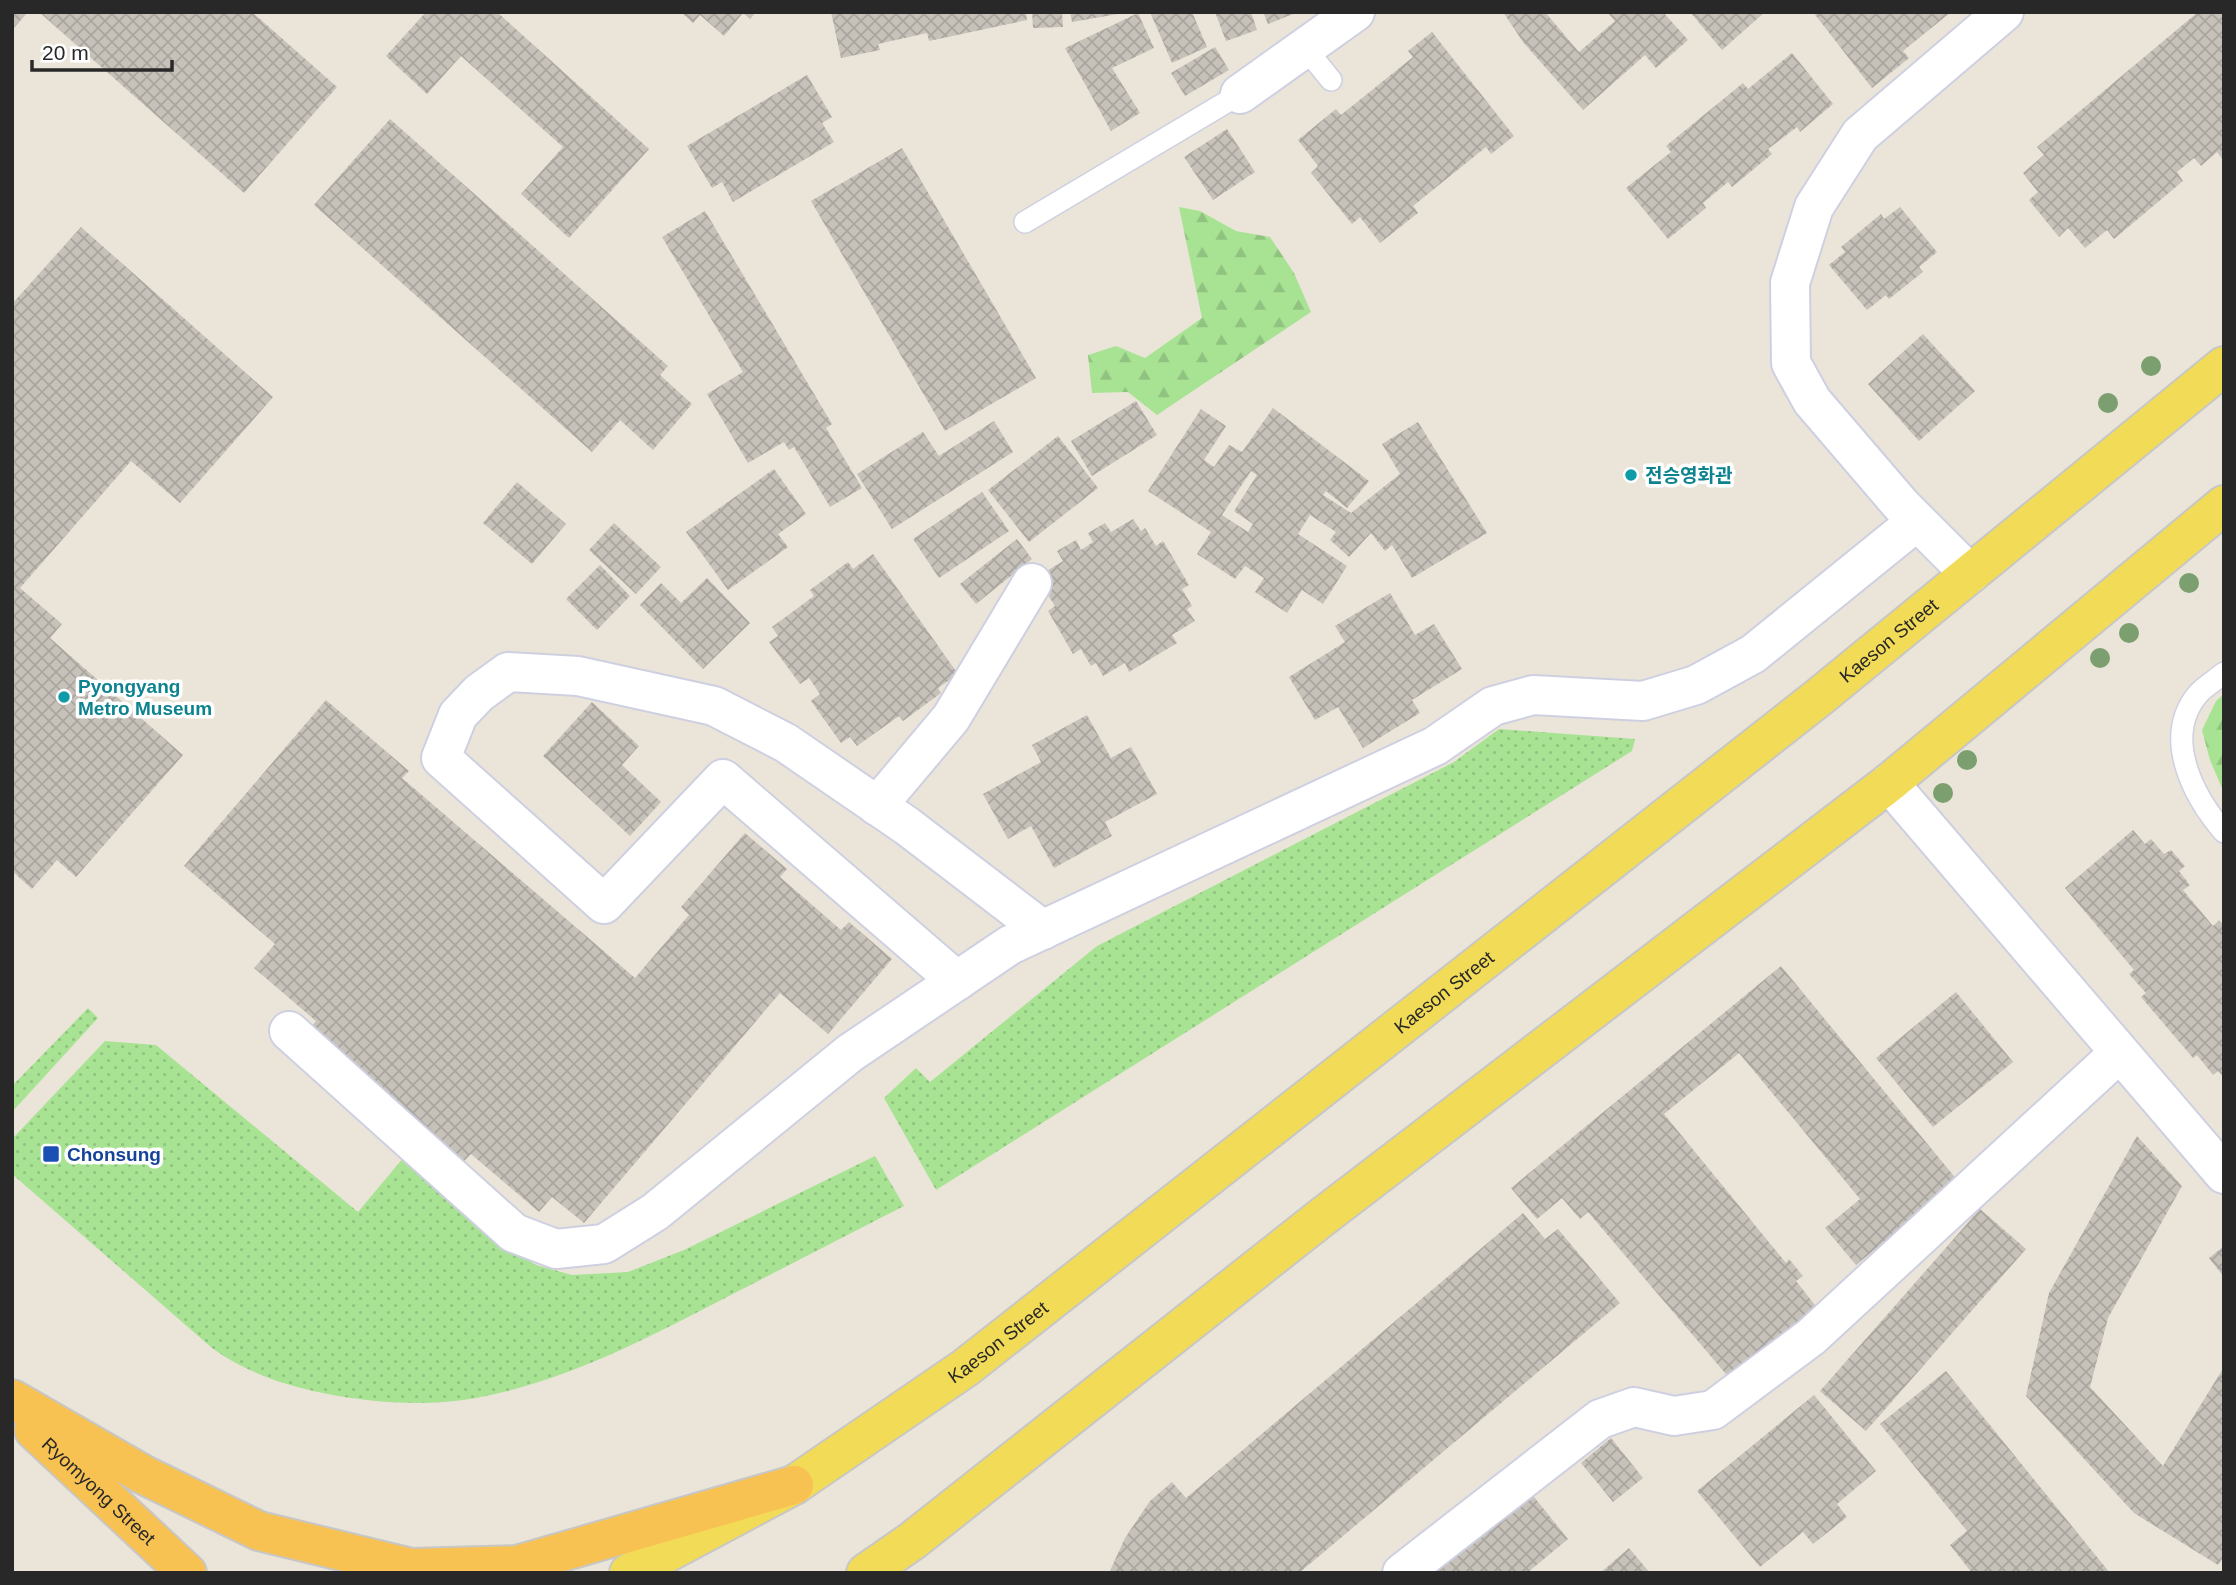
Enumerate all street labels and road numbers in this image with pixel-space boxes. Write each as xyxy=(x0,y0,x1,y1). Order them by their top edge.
street label: Kaeson Street xyxy=(1836,594,1943,687)
street label: Kaeson Street xyxy=(1390,946,1499,1038)
street label: Kaeson Street xyxy=(944,1297,1053,1387)
street label: Ryomyong Street xyxy=(38,1433,160,1549)

